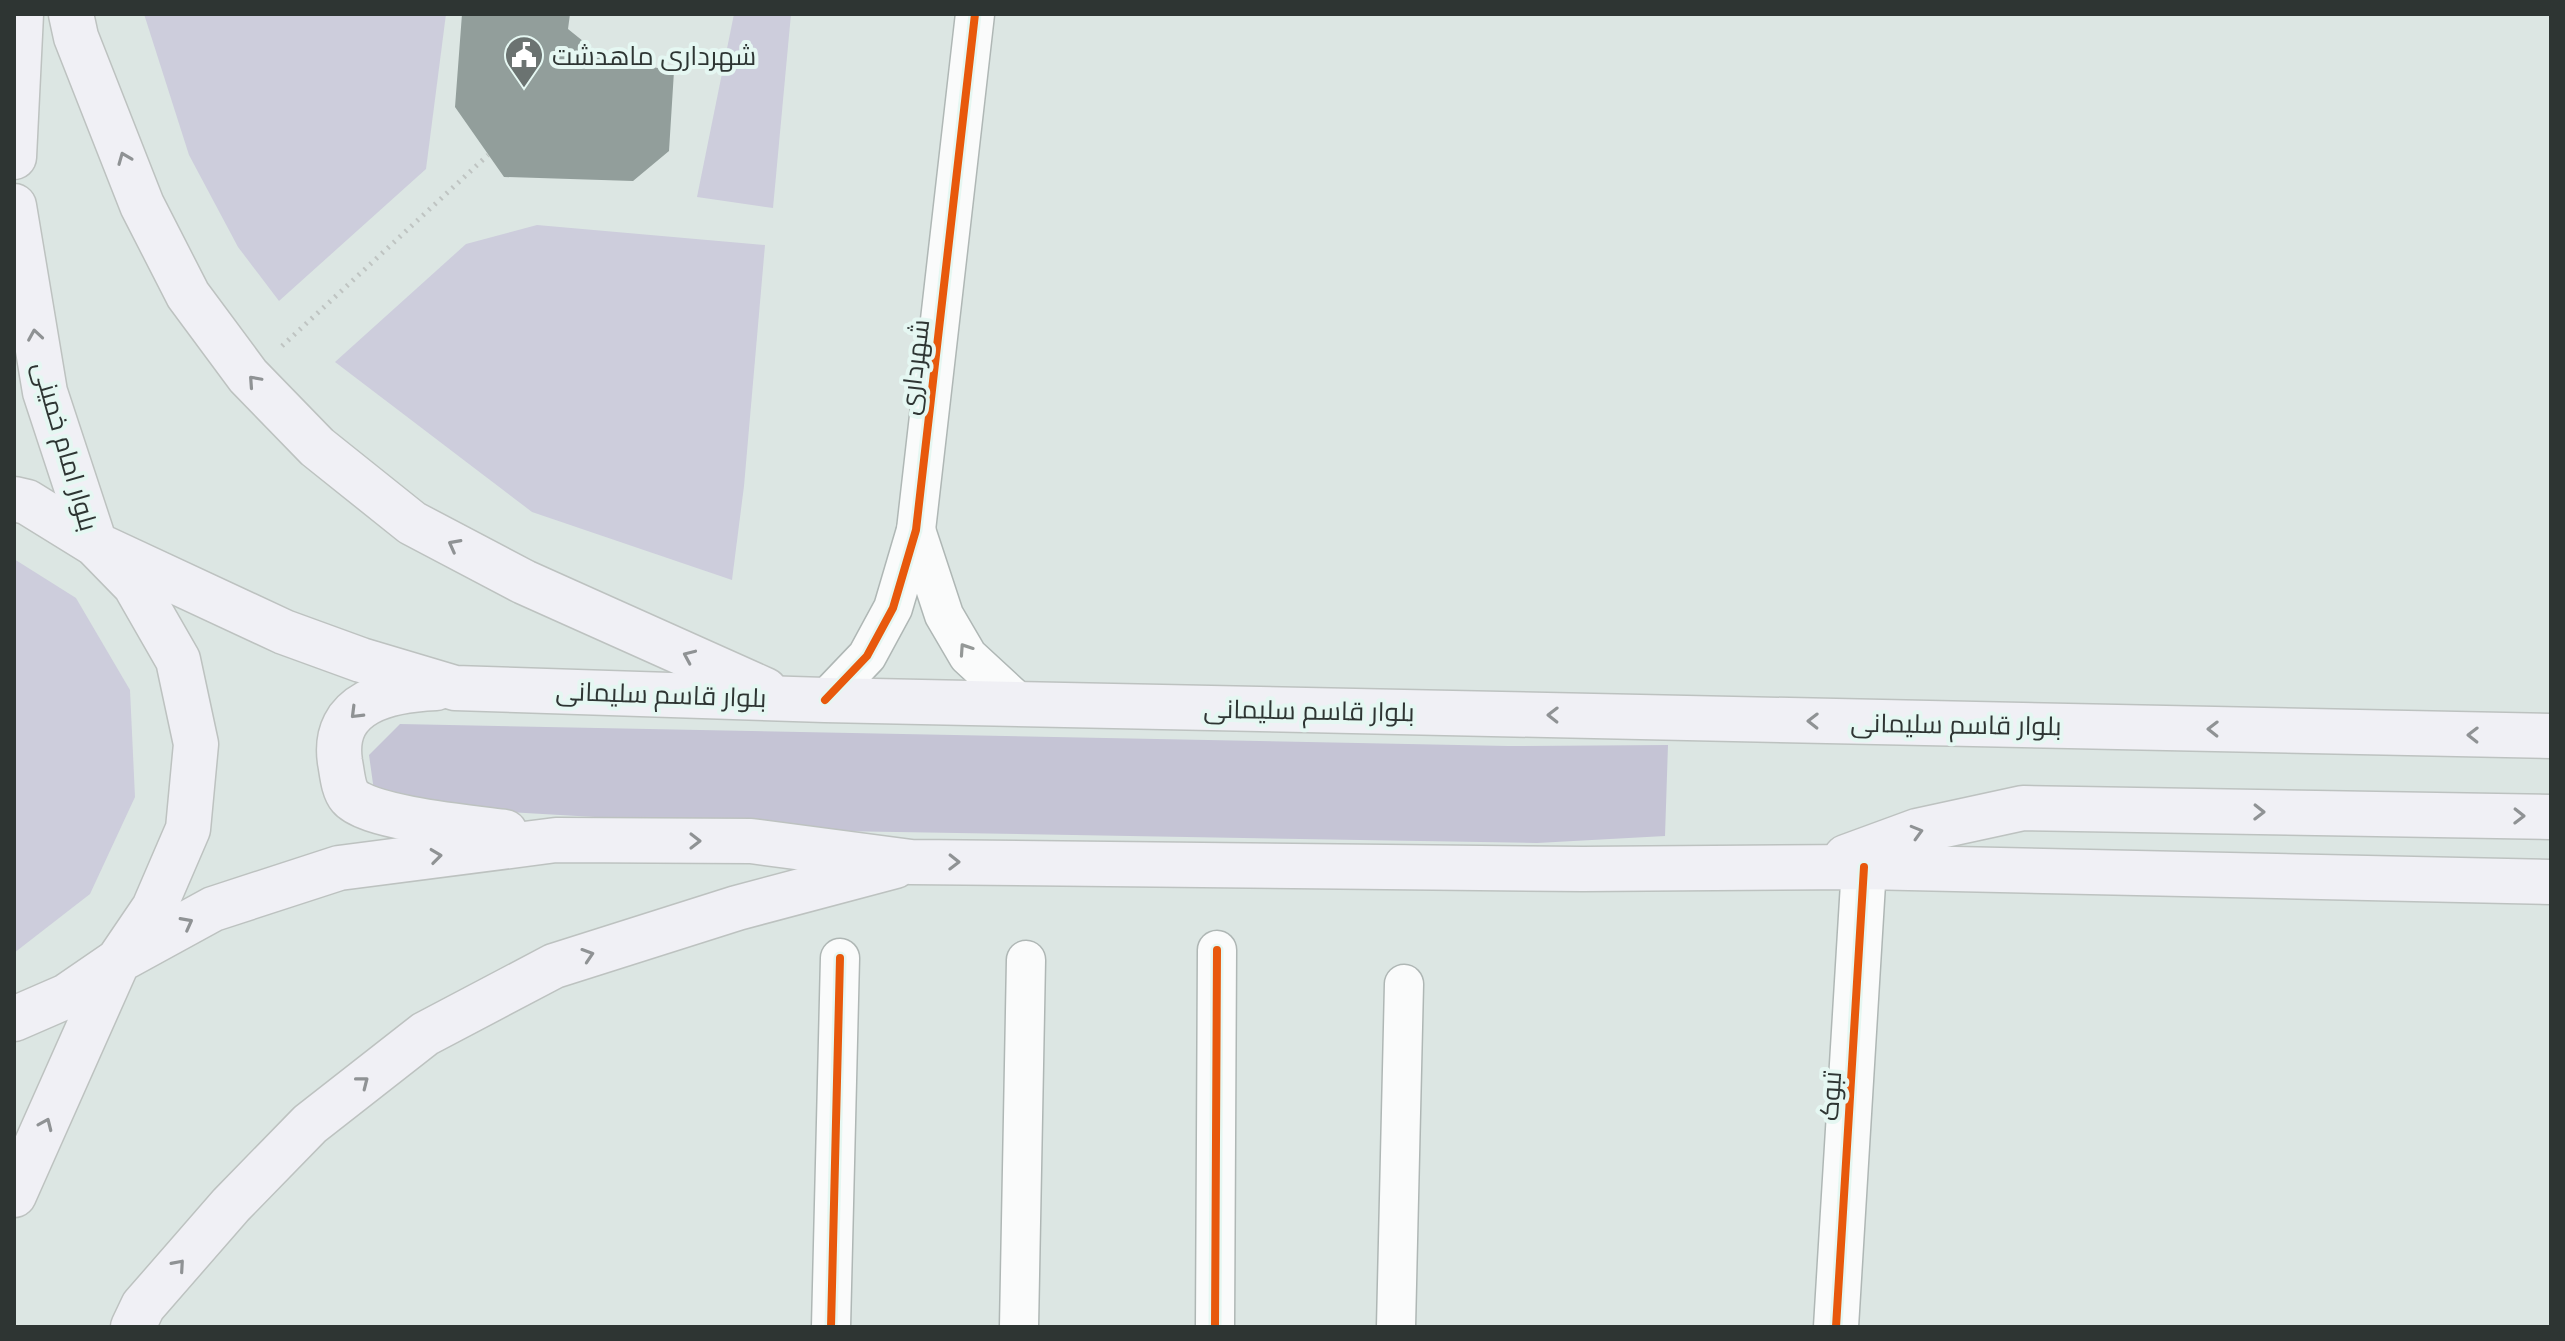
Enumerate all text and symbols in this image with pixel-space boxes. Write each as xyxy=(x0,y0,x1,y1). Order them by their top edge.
public building icon: شهرداری ماهدشت xyxy=(503,34,545,89)
place label: شهرداری ماهدشت xyxy=(552,40,756,72)
one-way arrow xyxy=(117,152,134,166)
street label: شهرداری xyxy=(893,317,936,417)
one-way arrow xyxy=(28,328,45,342)
street label: بلوار امام خمینی xyxy=(24,358,105,535)
one-way arrow xyxy=(249,376,264,391)
one-way arrow xyxy=(448,539,462,554)
one-way arrow xyxy=(960,643,975,657)
one-way arrow xyxy=(683,650,697,666)
street label: بلوار قاسم سلیمانی xyxy=(555,675,767,716)
street label: بلوار قاسم سلیمانی xyxy=(1203,693,1415,730)
one-way arrow xyxy=(350,704,365,718)
one-way arrow xyxy=(1546,707,1559,724)
street label: بلوار قاسم سلیمانی xyxy=(1850,707,2062,744)
one-way arrow xyxy=(1806,712,1819,730)
one-way arrow xyxy=(2206,721,2219,738)
one-way arrow xyxy=(2466,726,2479,744)
one-way arrow xyxy=(2253,803,2266,821)
one-way arrow xyxy=(2513,807,2526,825)
one-way arrow xyxy=(1910,825,1924,841)
one-way arrow xyxy=(689,832,702,850)
one-way arrow xyxy=(429,848,443,865)
one-way arrow xyxy=(948,853,961,871)
one-way arrow xyxy=(179,918,193,933)
one-way arrow xyxy=(581,949,595,965)
street label: تبوک xyxy=(1813,1070,1847,1122)
one-way arrow xyxy=(354,1078,369,1092)
one-way arrow xyxy=(36,1117,52,1132)
one-way arrow xyxy=(169,1259,184,1274)

